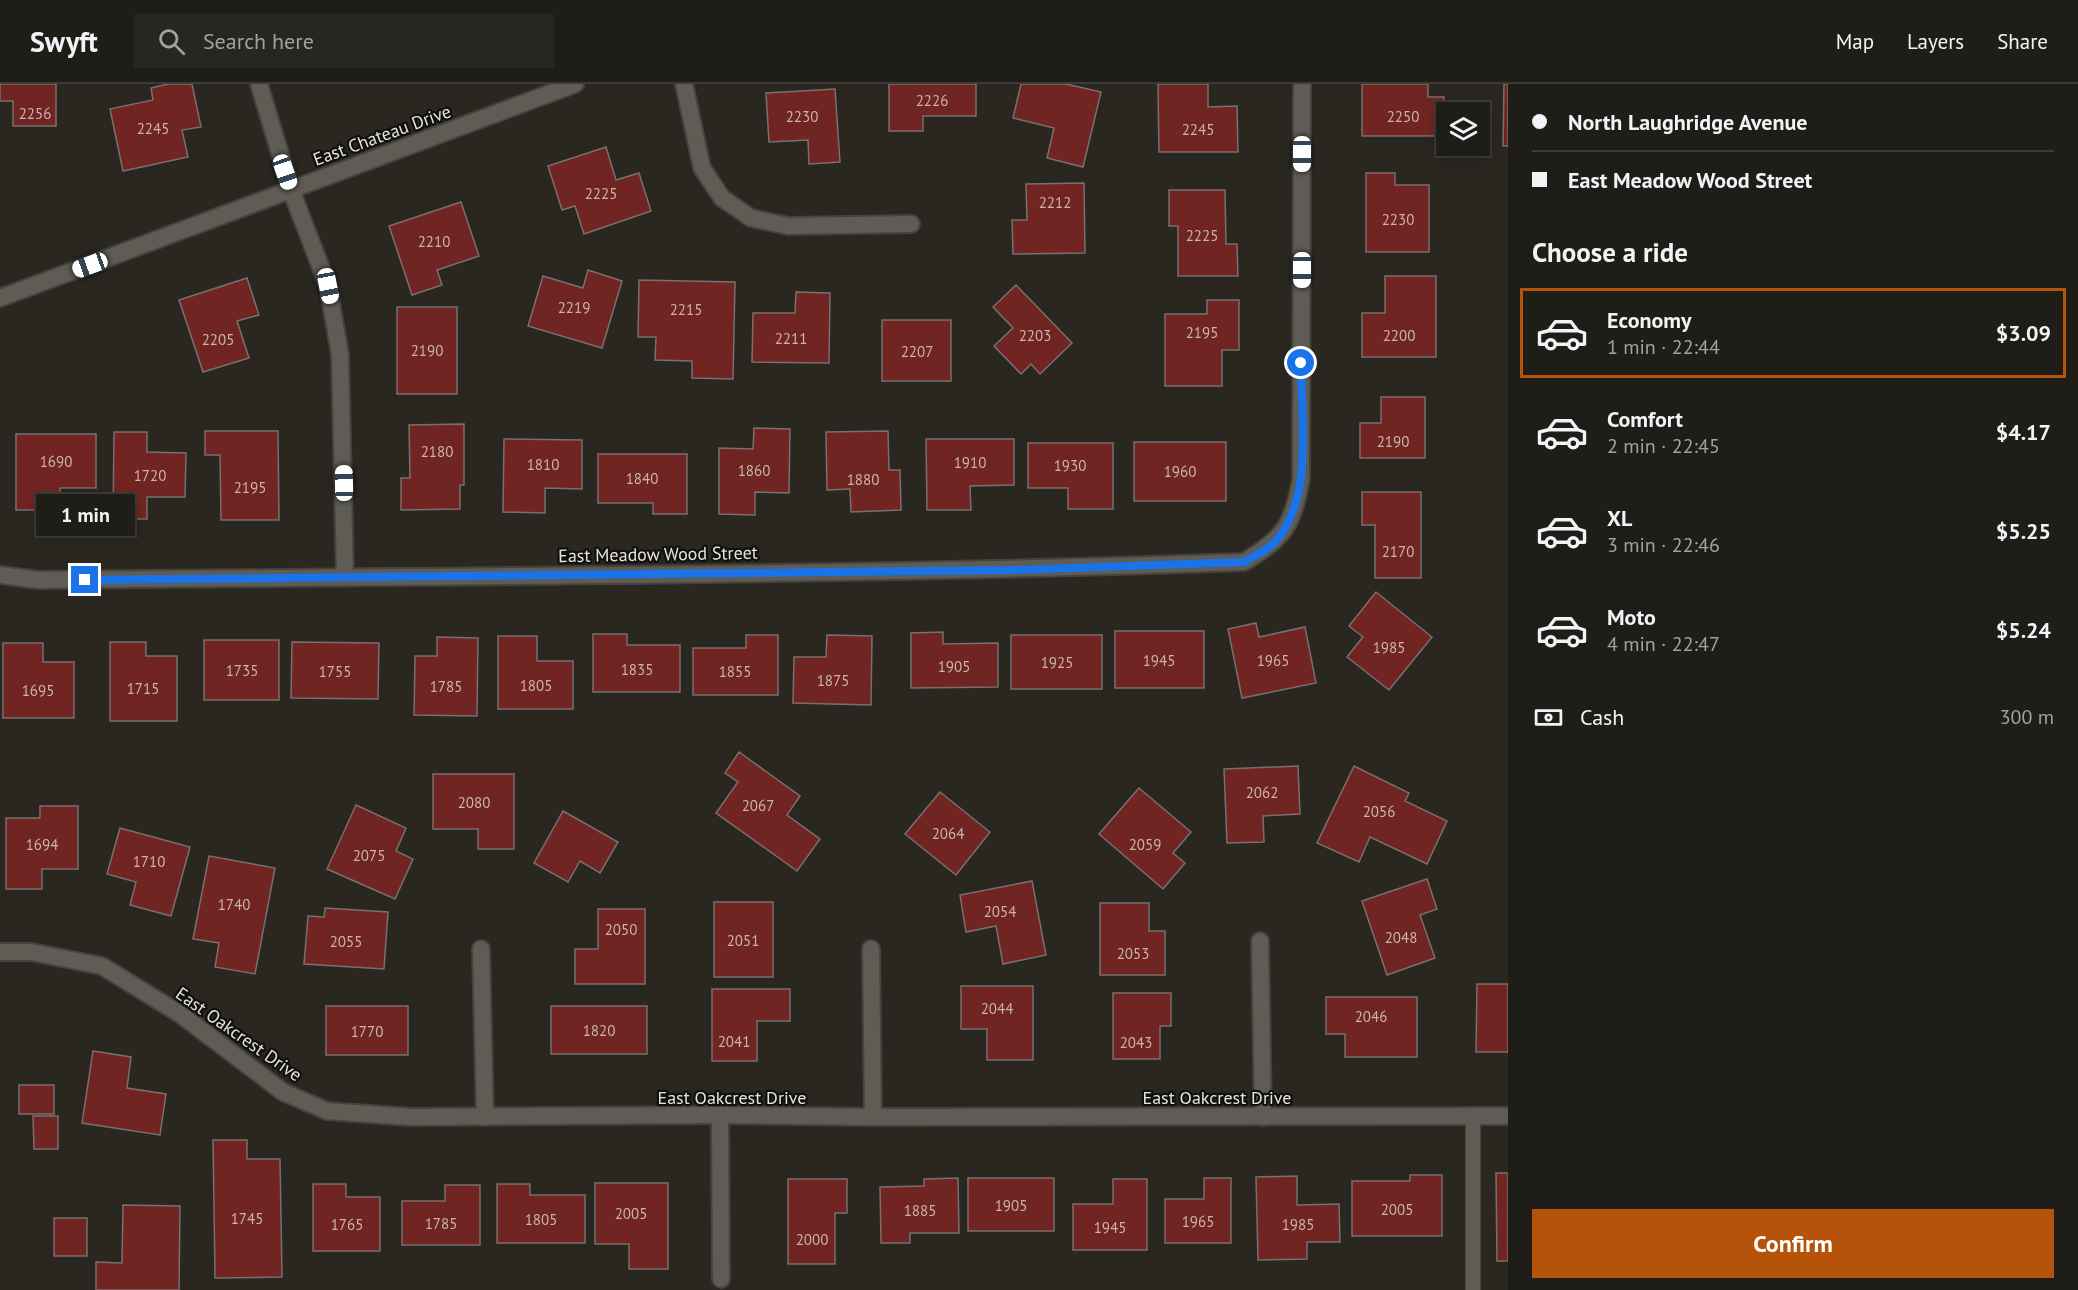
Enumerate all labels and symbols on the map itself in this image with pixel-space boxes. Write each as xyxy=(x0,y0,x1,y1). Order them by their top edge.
house number: 2226 xyxy=(916,91,948,110)
street label: East Chateau Drive xyxy=(310,99,454,171)
house number: 2256 xyxy=(19,104,51,123)
house number: 2230 xyxy=(786,107,818,126)
house number: 2250 xyxy=(1387,107,1419,126)
house number: 2245 xyxy=(137,119,169,138)
house number: 2245 xyxy=(1182,120,1214,139)
car xyxy=(1293,136,1311,172)
car xyxy=(271,152,299,192)
house number: 2225 xyxy=(585,184,617,203)
house number: 2212 xyxy=(1039,193,1071,212)
house number: 2230 xyxy=(1382,210,1414,229)
house number: 2225 xyxy=(1186,226,1218,245)
house number: 2210 xyxy=(418,232,450,251)
car xyxy=(70,250,110,280)
car xyxy=(1293,252,1311,288)
car xyxy=(316,267,340,305)
house number: 2219 xyxy=(558,298,590,317)
house number: 2215 xyxy=(670,300,702,319)
house number: 2195 xyxy=(1186,323,1218,342)
house number: 2203 xyxy=(1019,326,1051,345)
house number: 2200 xyxy=(1383,326,1415,345)
house number: 2211 xyxy=(775,329,807,348)
house number: 2205 xyxy=(202,330,234,349)
house number: 2190 xyxy=(411,341,443,360)
house number: 2207 xyxy=(901,342,933,361)
route start xyxy=(1287,349,1314,376)
house number: 2190 xyxy=(1377,432,1409,451)
house number: 2180 xyxy=(421,442,453,461)
house number: 1690 xyxy=(40,452,72,471)
house number: 1910 xyxy=(954,453,986,472)
house number: 1810 xyxy=(527,455,559,474)
house number: 1930 xyxy=(1054,456,1086,475)
house number: 1860 xyxy=(738,461,770,480)
house number: 1960 xyxy=(1164,462,1196,481)
car xyxy=(335,465,353,501)
house number: 1720 xyxy=(134,466,166,485)
house number: 1840 xyxy=(626,469,658,488)
house number: 1880 xyxy=(847,470,879,489)
house number: 2195 xyxy=(234,478,266,497)
callout: 1 min xyxy=(36,493,134,535)
street label: East Meadow Wood Street xyxy=(558,541,758,567)
house number: 2170 xyxy=(1382,542,1414,561)
route end xyxy=(71,566,98,593)
house number: 1985 xyxy=(1373,638,1405,657)
house number: 1945 xyxy=(1143,651,1175,670)
house number: 1965 xyxy=(1257,651,1289,670)
house number: 1925 xyxy=(1041,653,1073,672)
house number: 1905 xyxy=(938,657,970,676)
house number: 1835 xyxy=(621,660,653,679)
house number: 1735 xyxy=(226,661,258,680)
house number: 1755 xyxy=(319,662,351,681)
house number: 1855 xyxy=(719,662,751,681)
house number: 1875 xyxy=(817,671,849,690)
house number: 1805 xyxy=(520,676,552,695)
house number: 1785 xyxy=(430,677,462,696)
house number: 1715 xyxy=(127,679,159,698)
house number: 1695 xyxy=(22,681,54,700)
house number: 2062 xyxy=(1246,783,1278,802)
house number: 2080 xyxy=(458,793,490,812)
house number: 2067 xyxy=(742,796,774,815)
house number: 2056 xyxy=(1363,802,1395,821)
house number: 2064 xyxy=(932,824,964,843)
house number: 1694 xyxy=(26,835,58,854)
house number: 2059 xyxy=(1129,835,1161,854)
house number: 2075 xyxy=(353,846,385,865)
house number: 1710 xyxy=(133,852,165,871)
house number: 1740 xyxy=(218,895,250,914)
house number: 2054 xyxy=(984,902,1016,921)
house number: 2050 xyxy=(605,920,637,939)
house number: 2048 xyxy=(1385,928,1417,947)
house number: 2051 xyxy=(727,931,759,950)
house number: 2055 xyxy=(330,932,362,951)
house number: 2053 xyxy=(1117,944,1149,963)
street label: East Oakcrest Drive xyxy=(171,982,307,1086)
house number: 2044 xyxy=(981,999,1013,1018)
house number: 2046 xyxy=(1355,1007,1387,1026)
house number: 1820 xyxy=(583,1021,615,1040)
house number: 1770 xyxy=(351,1022,383,1041)
house number: 2041 xyxy=(718,1032,750,1051)
house number: 2043 xyxy=(1120,1033,1152,1052)
street label: East Oakcrest Drive xyxy=(658,1086,806,1109)
street label: East Oakcrest Drive xyxy=(1143,1086,1291,1109)
house number: 1905 xyxy=(995,1196,1027,1215)
house number: 2005 xyxy=(1381,1200,1413,1219)
house number: 1885 xyxy=(904,1201,936,1220)
house number: 2005 xyxy=(615,1204,647,1223)
house number: 1745 xyxy=(231,1209,263,1228)
house number: 1805 xyxy=(525,1210,557,1229)
house number: 1965 xyxy=(1182,1212,1214,1231)
house number: 1785 xyxy=(425,1214,457,1233)
house number: 1765 xyxy=(331,1215,363,1234)
house number: 1985 xyxy=(1282,1215,1314,1234)
house number: 1945 xyxy=(1094,1218,1126,1237)
house number: 2000 xyxy=(796,1230,828,1249)

